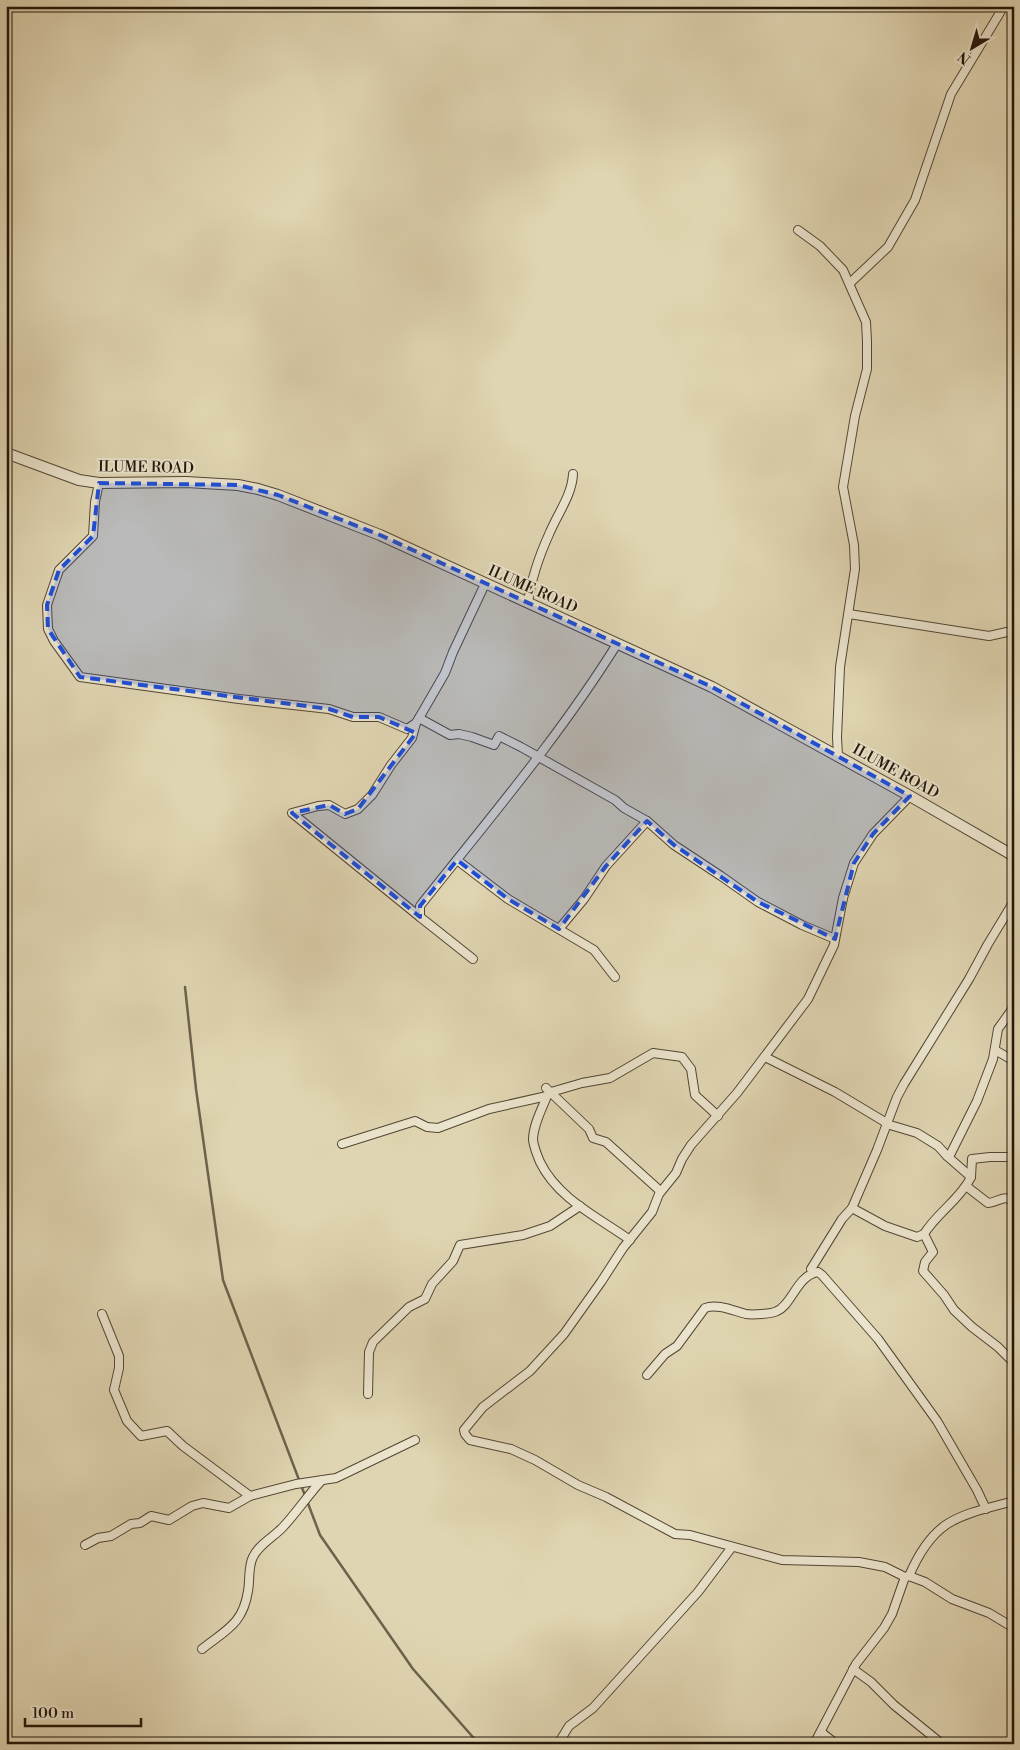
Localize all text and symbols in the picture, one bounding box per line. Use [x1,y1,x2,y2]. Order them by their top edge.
north arrow [948,22,998,72]
text: N [955,47,975,68]
street label: ILUME ROAD [98,457,194,478]
street label: ILUME ROAD [485,561,581,618]
street label: ILUME ROAD [849,740,942,803]
scale bar [25,1695,141,1727]
text: 100 m [32,1704,74,1723]

